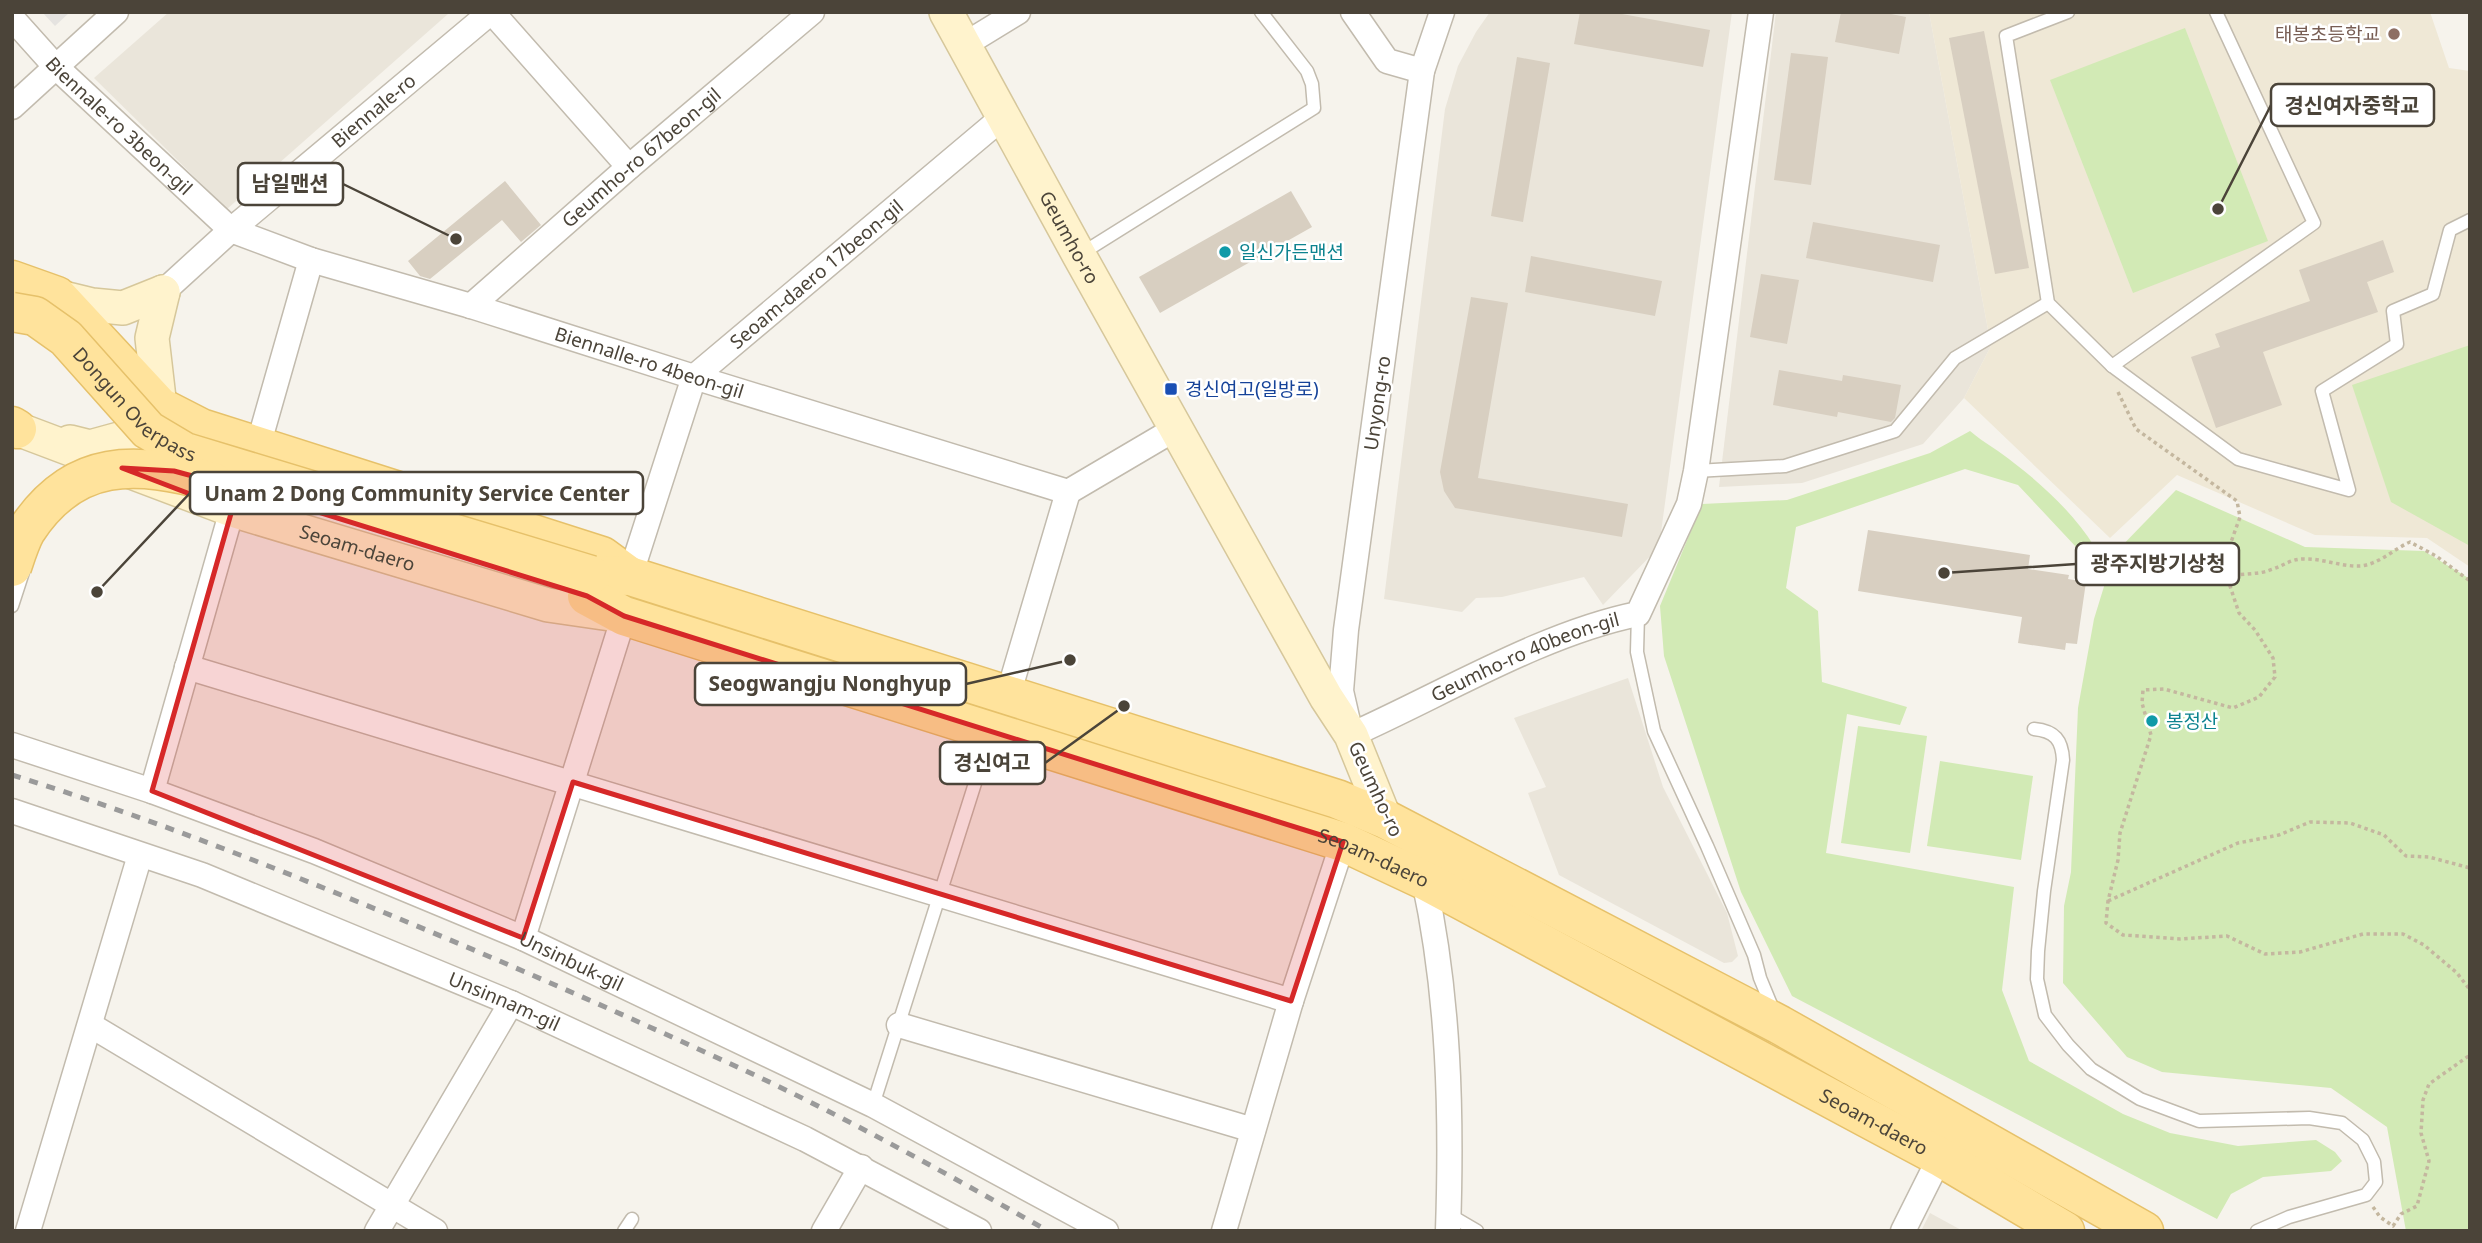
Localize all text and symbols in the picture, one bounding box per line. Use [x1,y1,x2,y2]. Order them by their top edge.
place label: 태봉초등학교 [2275,21,2380,47]
marker: 태봉초등학교 [2386,26,2402,42]
street label: Biennale-ro 3beon-gil [40,51,198,201]
street label: Biennale-ro [326,67,421,154]
street label: Geumho-ro 67beon-gil [556,82,727,233]
callout: 경신여자중학교 [2271,84,2434,126]
text: 경신여자중학교 [2284,91,2420,119]
callout: 남일맨션 [238,163,343,205]
text: 남일맨션 [251,169,329,197]
street label: Geumho-ro [1033,186,1106,289]
street label: Seoam-daero 17beon-gil [724,193,909,355]
place label: 일신가든맨션 [1239,239,1344,265]
marker: 일신가든맨션 [1217,244,1233,260]
street label: Biennalle-ro 4beon-gil [552,320,747,405]
street label: Dongun Overpass [67,341,199,468]
street label: Unyong-ro [1357,354,1397,452]
place label: 경신여고(일방로) [1185,376,1319,402]
marker: 경신여고(일방로) [1163,381,1179,397]
callout: Unam 2 Dong Community Service Center [190,472,643,514]
text: Unam 2 Dong Community Service Center [204,479,630,507]
street label: Seoam-daero [296,518,418,577]
callout: 광주지방기상청 [2076,543,2239,585]
text: 광주지방기상청 [2090,549,2226,577]
street label: Geumho-ro 40beon-gil [1426,606,1622,708]
callout: Seogwangju Nonghyup [695,663,966,705]
text: Seogwangju Nonghyup [708,669,952,697]
place label: 봉정산 [2166,708,2218,734]
marker: 봉정산 [2144,713,2160,729]
street label: Geumho-ro [1343,737,1409,841]
callout: 경신여고 [940,742,1045,784]
text: 경신여고 [953,748,1031,776]
street label: Seoam-daero [1315,822,1434,894]
street label: Unsinbuk-gil [515,925,628,997]
street label: Unsinnam-gil [445,966,564,1037]
street label: Seoam-daero [1815,1082,1933,1161]

